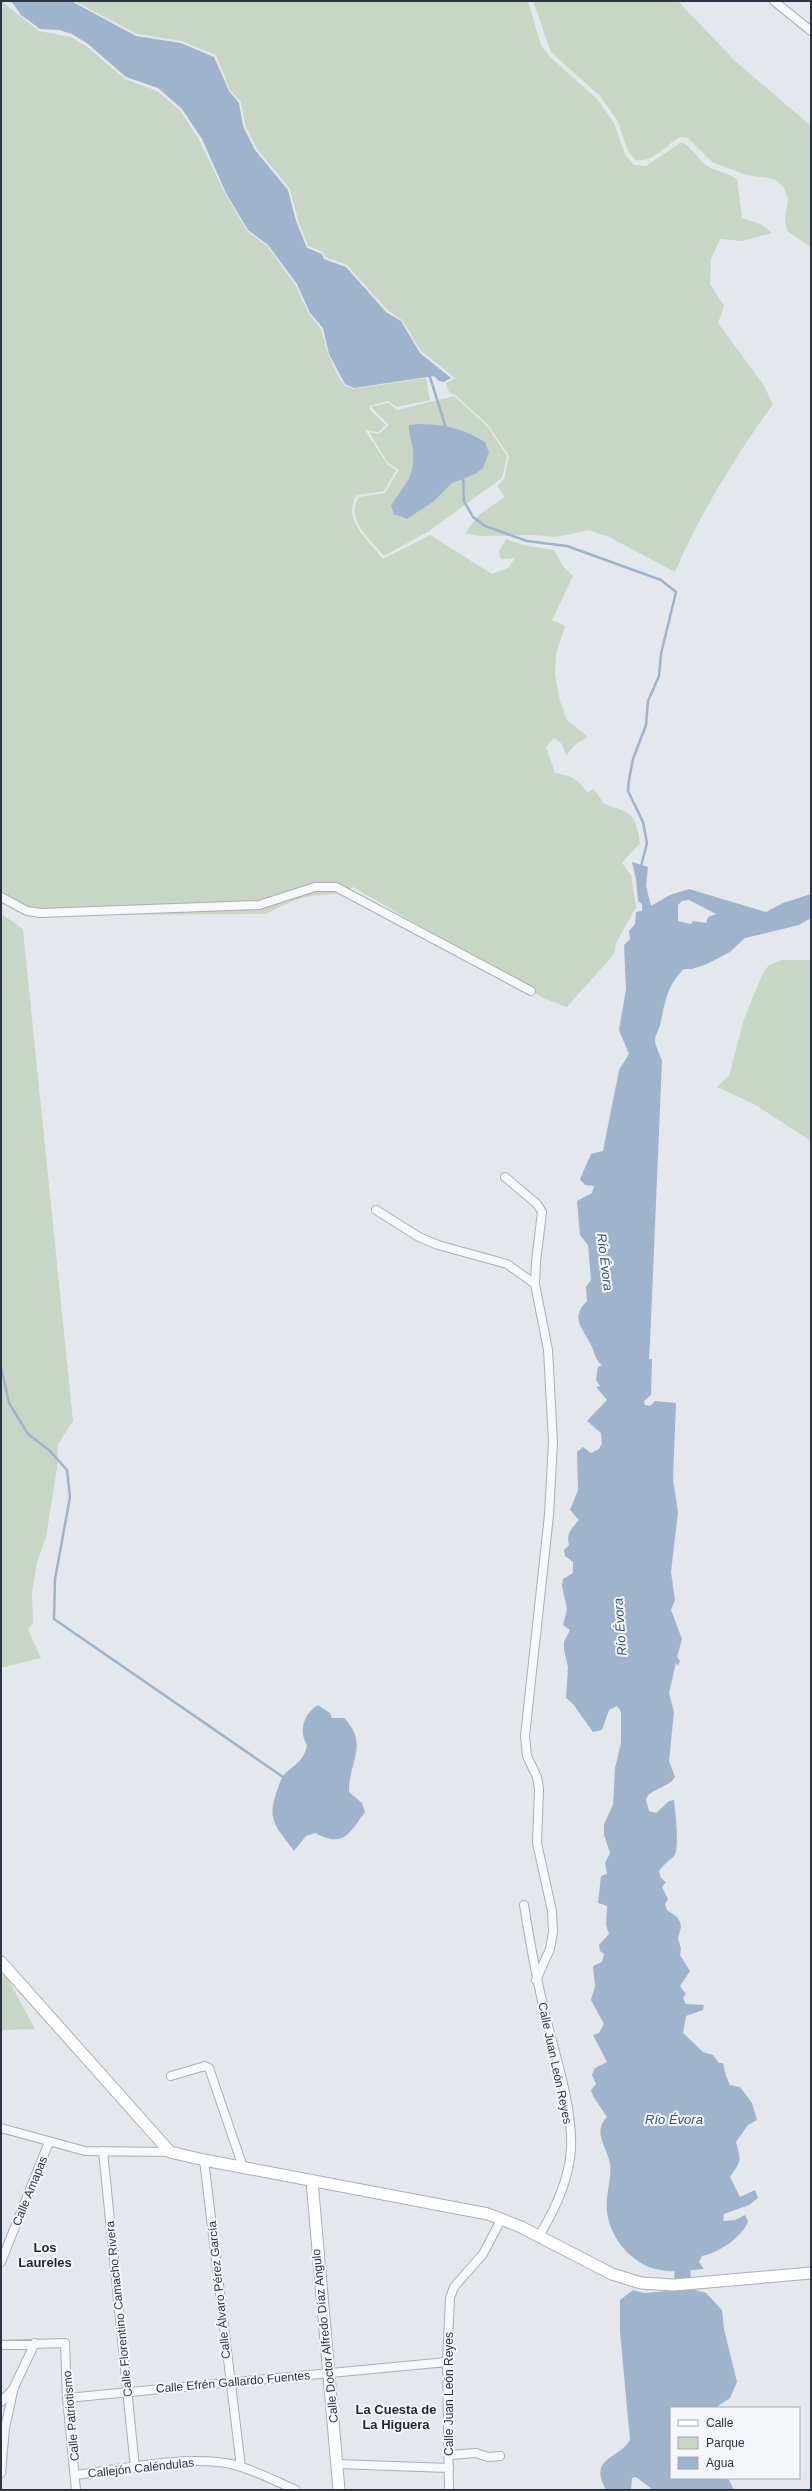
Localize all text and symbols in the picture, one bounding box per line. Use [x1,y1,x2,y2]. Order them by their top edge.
water label: Río Évora [594,1232,616,1292]
water label: Río Évora [611,1598,629,1656]
street label: Calle Juan León Reyes [535,2001,575,2125]
water label: Río Évora [645,2112,703,2127]
street label: Calle Amapas [10,2154,50,2228]
street label: Calle Florentino Camacho Rivera [103,2220,135,2398]
street label: Calle Álvaro Pérez García [204,2220,233,2360]
district label: Los Laureles [18,2240,72,2270]
street label: Calle Doctor Alfredo Díaz Angulo [309,2248,341,2424]
street label: Calle Juan León Reyes [442,2332,456,2456]
street label: Calle Efrén Gallardo Fuentes [155,2368,311,2396]
street label: Calle Patriotismo [60,2370,82,2462]
district label: La Cuesta de La Higuera [356,2402,436,2432]
legend [670,2407,800,2479]
text: Calle [706,2416,734,2430]
text: Parque [706,2436,745,2450]
street label: Callejón Caléndulas [87,2455,195,2481]
text: Agua [706,2456,734,2470]

